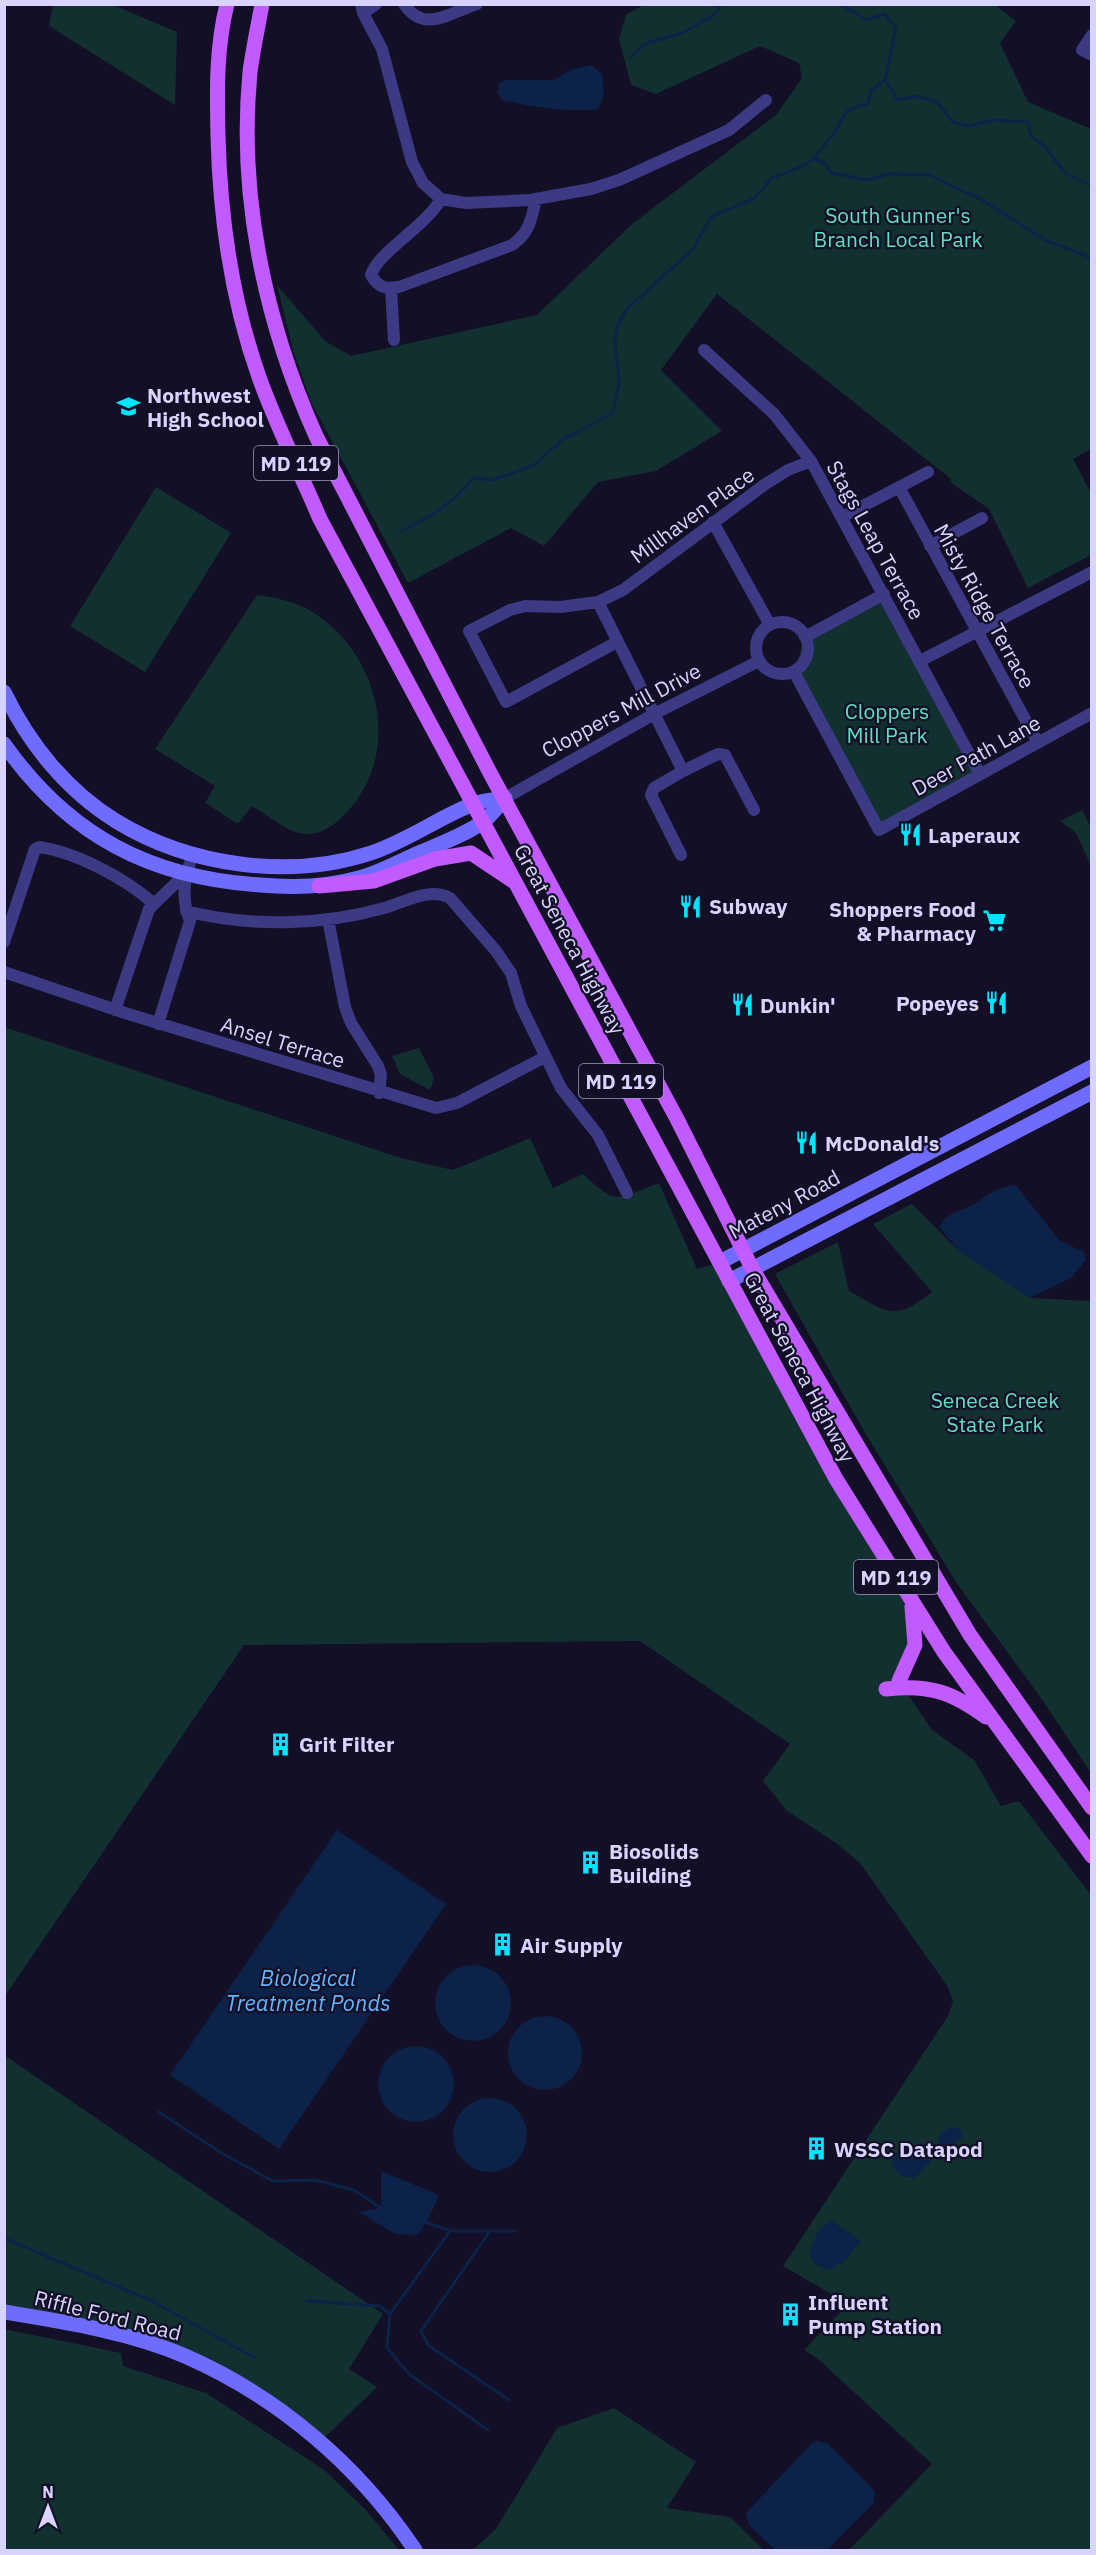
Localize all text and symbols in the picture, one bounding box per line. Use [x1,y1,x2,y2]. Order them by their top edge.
park label: South Gunner's Branch Local Park [814,201,982,253]
place label: Northwest High School [147,381,264,433]
school or university icon: Northwest High School [116,394,142,420]
road number: MD 119 [254,446,338,480]
street label: Stags Leap Terrace [821,455,931,625]
street label: Millhaven Place [624,461,760,569]
street label: Misty Ridge Terrace [928,519,1042,693]
street label: Cloppers Mill Drive [536,656,706,764]
park label: Cloppers Mill Park [845,697,929,749]
street label: Deer Path Lane [907,708,1045,802]
place label: Laperaux [928,821,1020,849]
restaurant icon: Laperaux [897,822,923,848]
street label: Great Seneca Highway [508,839,632,1039]
place label: Subway [709,892,788,920]
restaurant icon: Subway [678,893,704,919]
place label: Shoppers Food & Pharmacy [829,895,977,947]
supermarket icon: Shoppers Food & Pharmacy [981,908,1007,934]
place label: Popeyes [896,989,979,1017]
restaurant icon: Popeyes [984,990,1010,1016]
place label: Dunkin' [760,991,836,1019]
restaurant icon: Dunkin' [729,992,755,1018]
street label: Ansel Terrace [217,1010,349,1074]
road number: MD 119 [579,1064,663,1098]
place label: McDonald's [825,1129,939,1157]
restaurant icon: McDonald's [794,1130,820,1156]
street label: Mateny Road [723,1163,845,1245]
street label: Great Seneca Highway [738,1267,862,1467]
park label: Seneca Creek State Park [931,1386,1059,1438]
road number: MD 119 [854,1560,938,1594]
place label: Grit Filter [299,1730,395,1758]
building icon: Grit Filter [268,1731,294,1757]
place label: Biosolids Building [609,1837,699,1889]
building icon: Biosolids Building [578,1850,604,1876]
place label: Air Supply [520,1931,623,1959]
building icon: Air Supply [489,1932,515,1958]
water label: Biological Treatment Ponds [225,1963,391,2017]
place label: WSSC Datapod [834,2135,983,2163]
building icon: WSSC Datapod [803,2136,829,2162]
street label: Riffle Ford Road [32,2283,184,2347]
place label: Influent Pump Station [808,2288,942,2340]
building icon: Influent Pump Station [777,2301,803,2327]
north arrow [18,2477,78,2537]
text: N [42,2482,54,2502]

